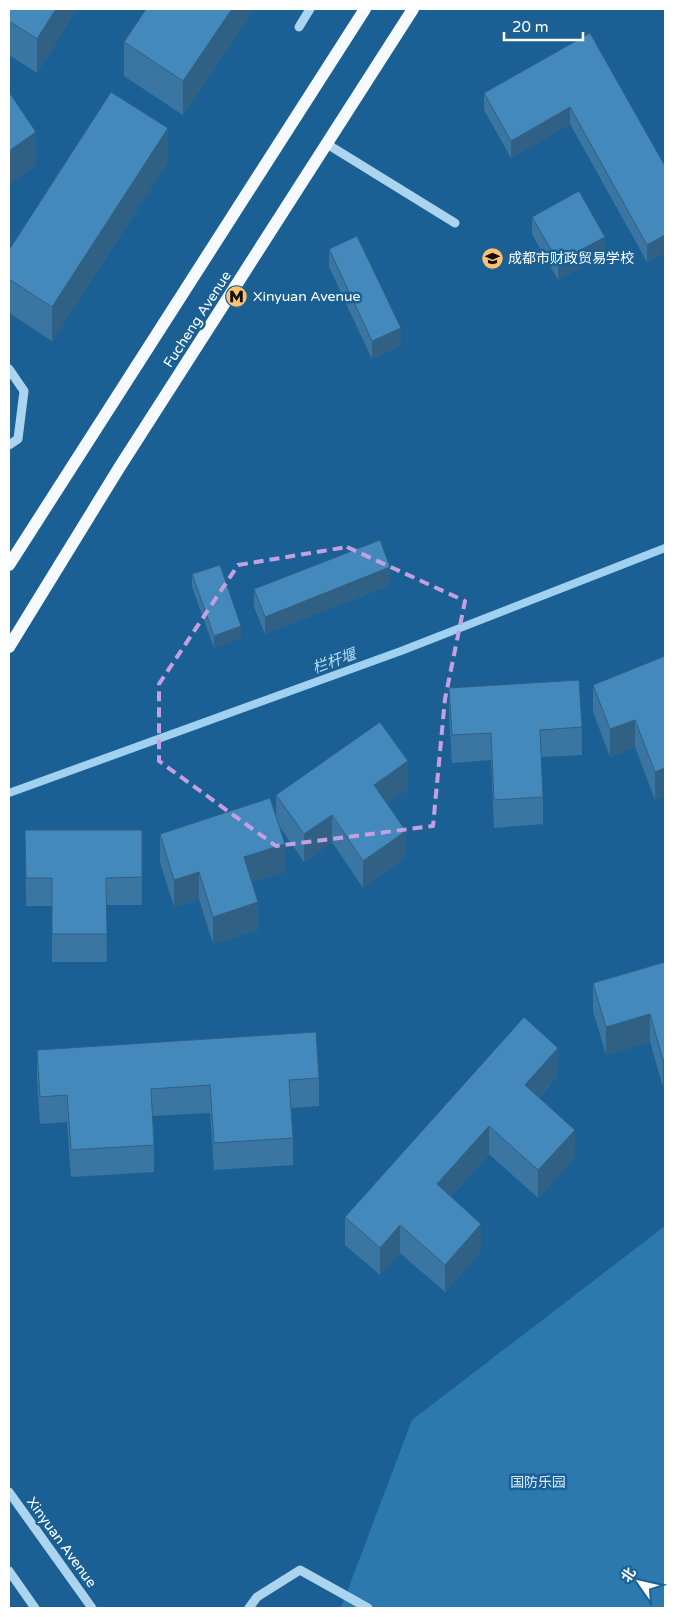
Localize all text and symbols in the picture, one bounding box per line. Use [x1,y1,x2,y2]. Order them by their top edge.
scale bar [504,10,583,42]
text: 20 m [512,18,549,36]
school or university icon: 成都市财政贸易学校 [480,246,504,270]
place label: 成都市财政贸易学校 [508,250,634,267]
street label: Fucheng Avenue [160,268,235,371]
metro station icon: Xinyuan Avenue [225,284,249,308]
place label: Xinyuan Avenue [253,288,361,305]
water label: 栏杆堰 [310,644,361,677]
park label: 国防乐园 [510,1474,566,1491]
street label: Xinyuan Avenue [23,1494,100,1591]
north arrow [614,1557,664,1607]
text: 北 [618,1564,640,1586]

